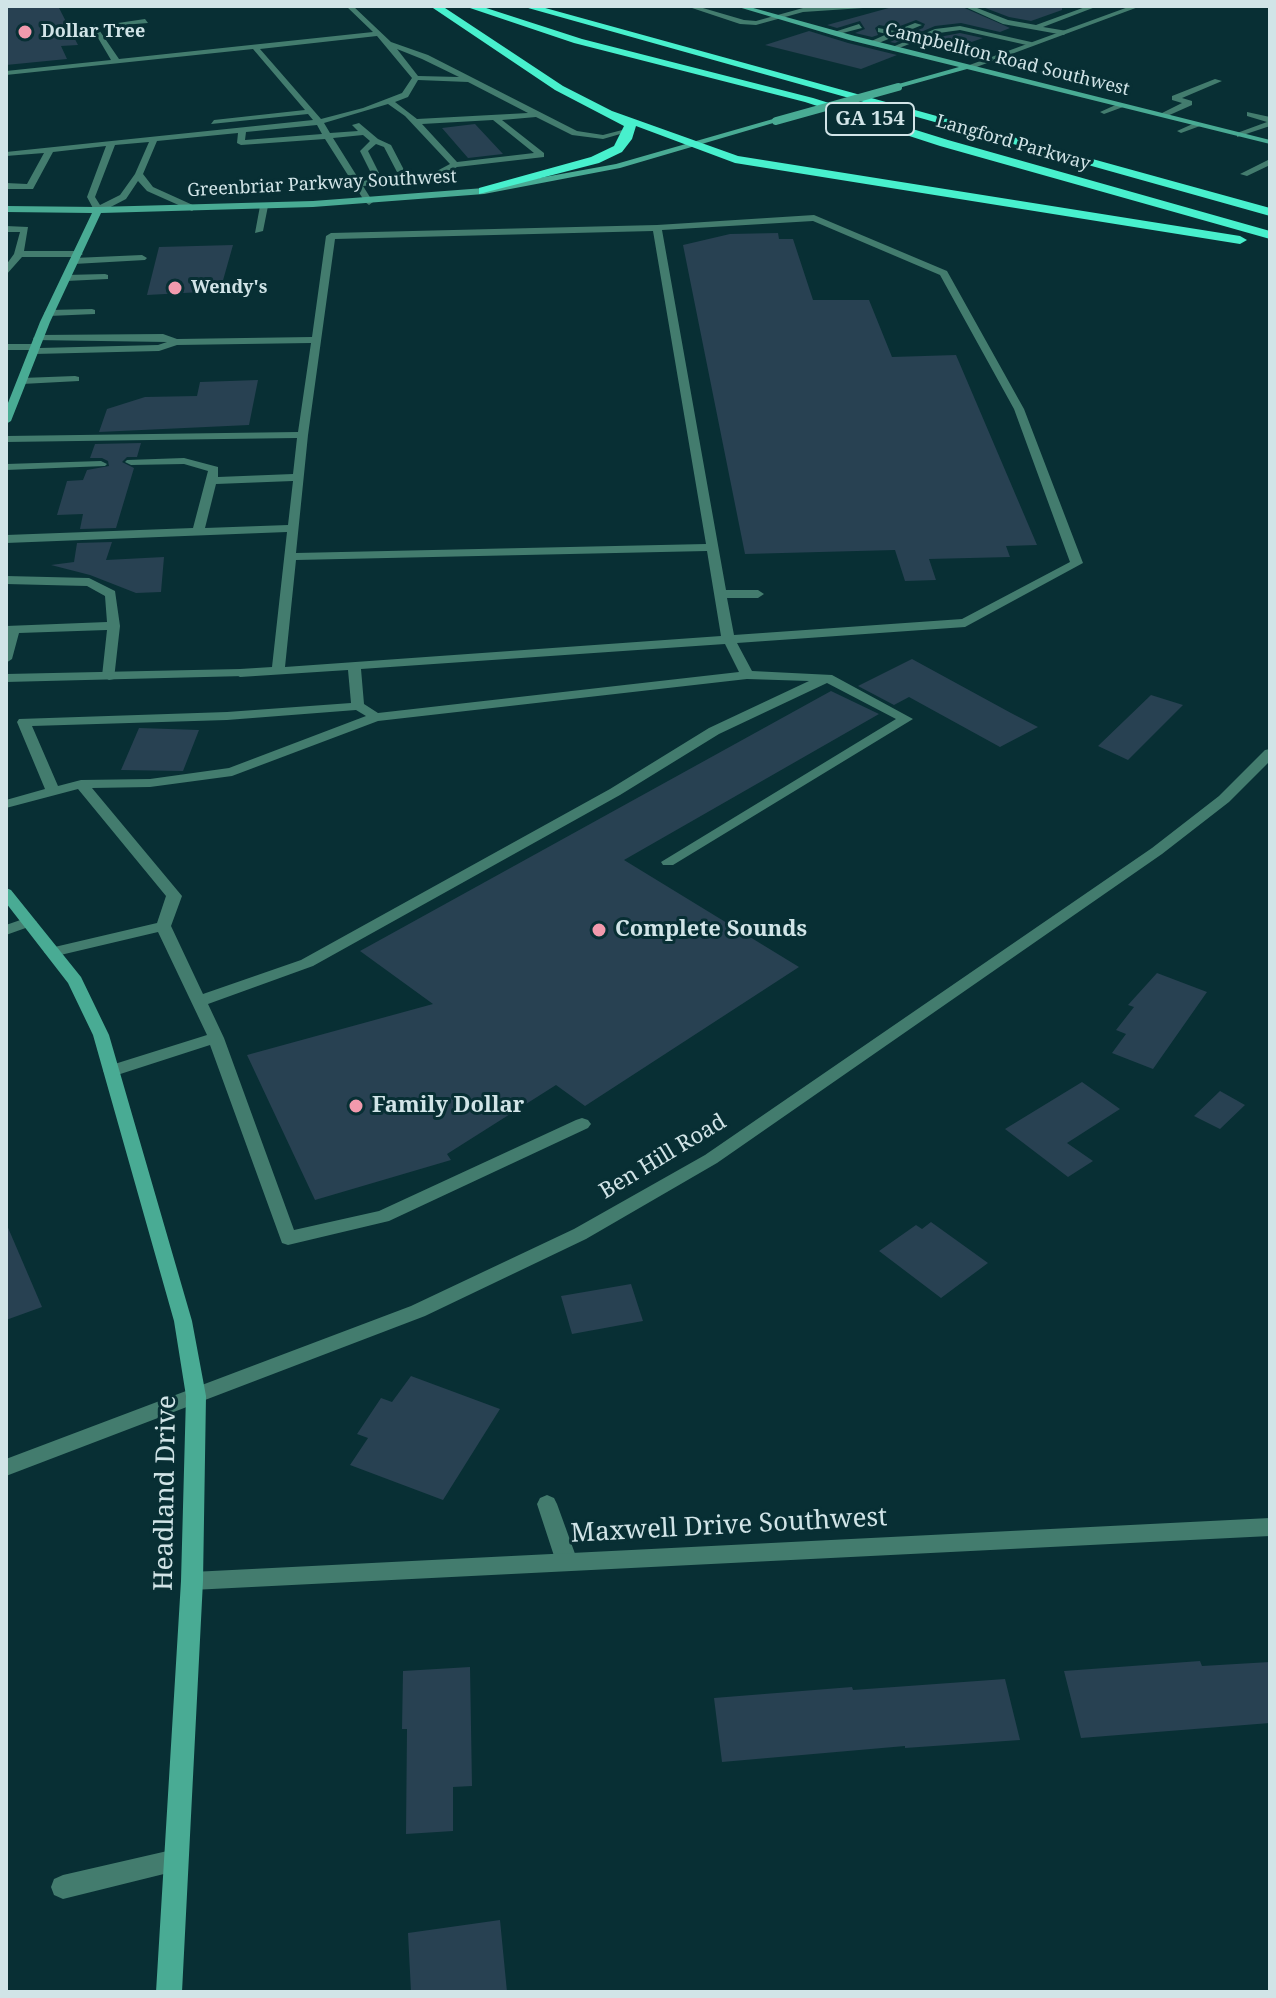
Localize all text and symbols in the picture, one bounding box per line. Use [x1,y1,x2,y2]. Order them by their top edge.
street label: Campbellton Road Southwest [883,19,1131,101]
place label: Dollar Tree [41,21,145,43]
marker: Dollar Tree [16,23,34,41]
road number: GA 154 [826,103,914,135]
street label: Langford Parkway [933,111,1093,175]
street label: Greenbriar Parkway Southwest [187,166,457,202]
place label: Wendy's [191,277,267,299]
marker: Wendy's [166,279,184,297]
place label: Complete Sounds [615,917,807,943]
marker: Complete Sounds [590,921,608,939]
place label: Family Dollar [372,1093,524,1119]
marker: Family Dollar [347,1097,365,1115]
street label: Ben Hill Road [595,1109,731,1205]
street label: Headland Drive [149,1395,183,1591]
street label: Maxwell Drive Southwest [570,1502,888,1550]

